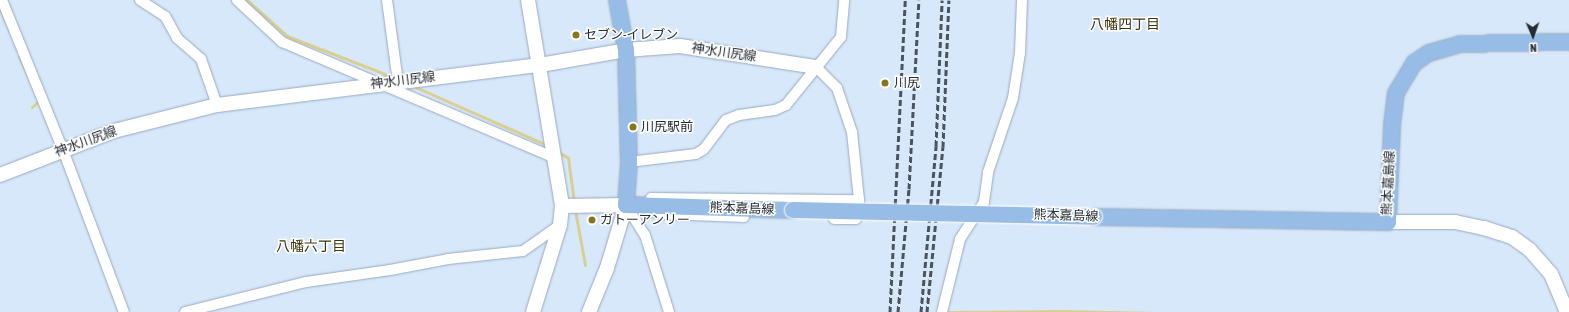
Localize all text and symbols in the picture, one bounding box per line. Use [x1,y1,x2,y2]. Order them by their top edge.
district label: 八幡四丁目 [1090,16,1160,32]
north arrow [1513,16,1553,56]
place label: セブン-イレブン [584,27,678,43]
marker: セブン-イレブン [571,30,581,40]
street label: 神水川尻線 [691,41,757,65]
text: N [1530,42,1537,54]
street label: 神水川尻線 [370,69,436,93]
place label: 川尻 [894,75,920,91]
marker: 川尻 [879,77,891,89]
place label: 川尻駅前 [641,119,693,135]
marker: 川尻駅前 [628,122,638,132]
street label: 神水川尻線 [53,124,119,160]
street label: 熊本嘉島線 [1380,150,1398,216]
street label: 熊本嘉島線 [709,200,775,218]
street label: 熊本嘉島線 [1033,207,1099,225]
place label: ガトーアンリー [600,212,691,228]
marker: ガトーアンリー [587,215,597,225]
district label: 八幡六丁目 [276,238,346,254]

